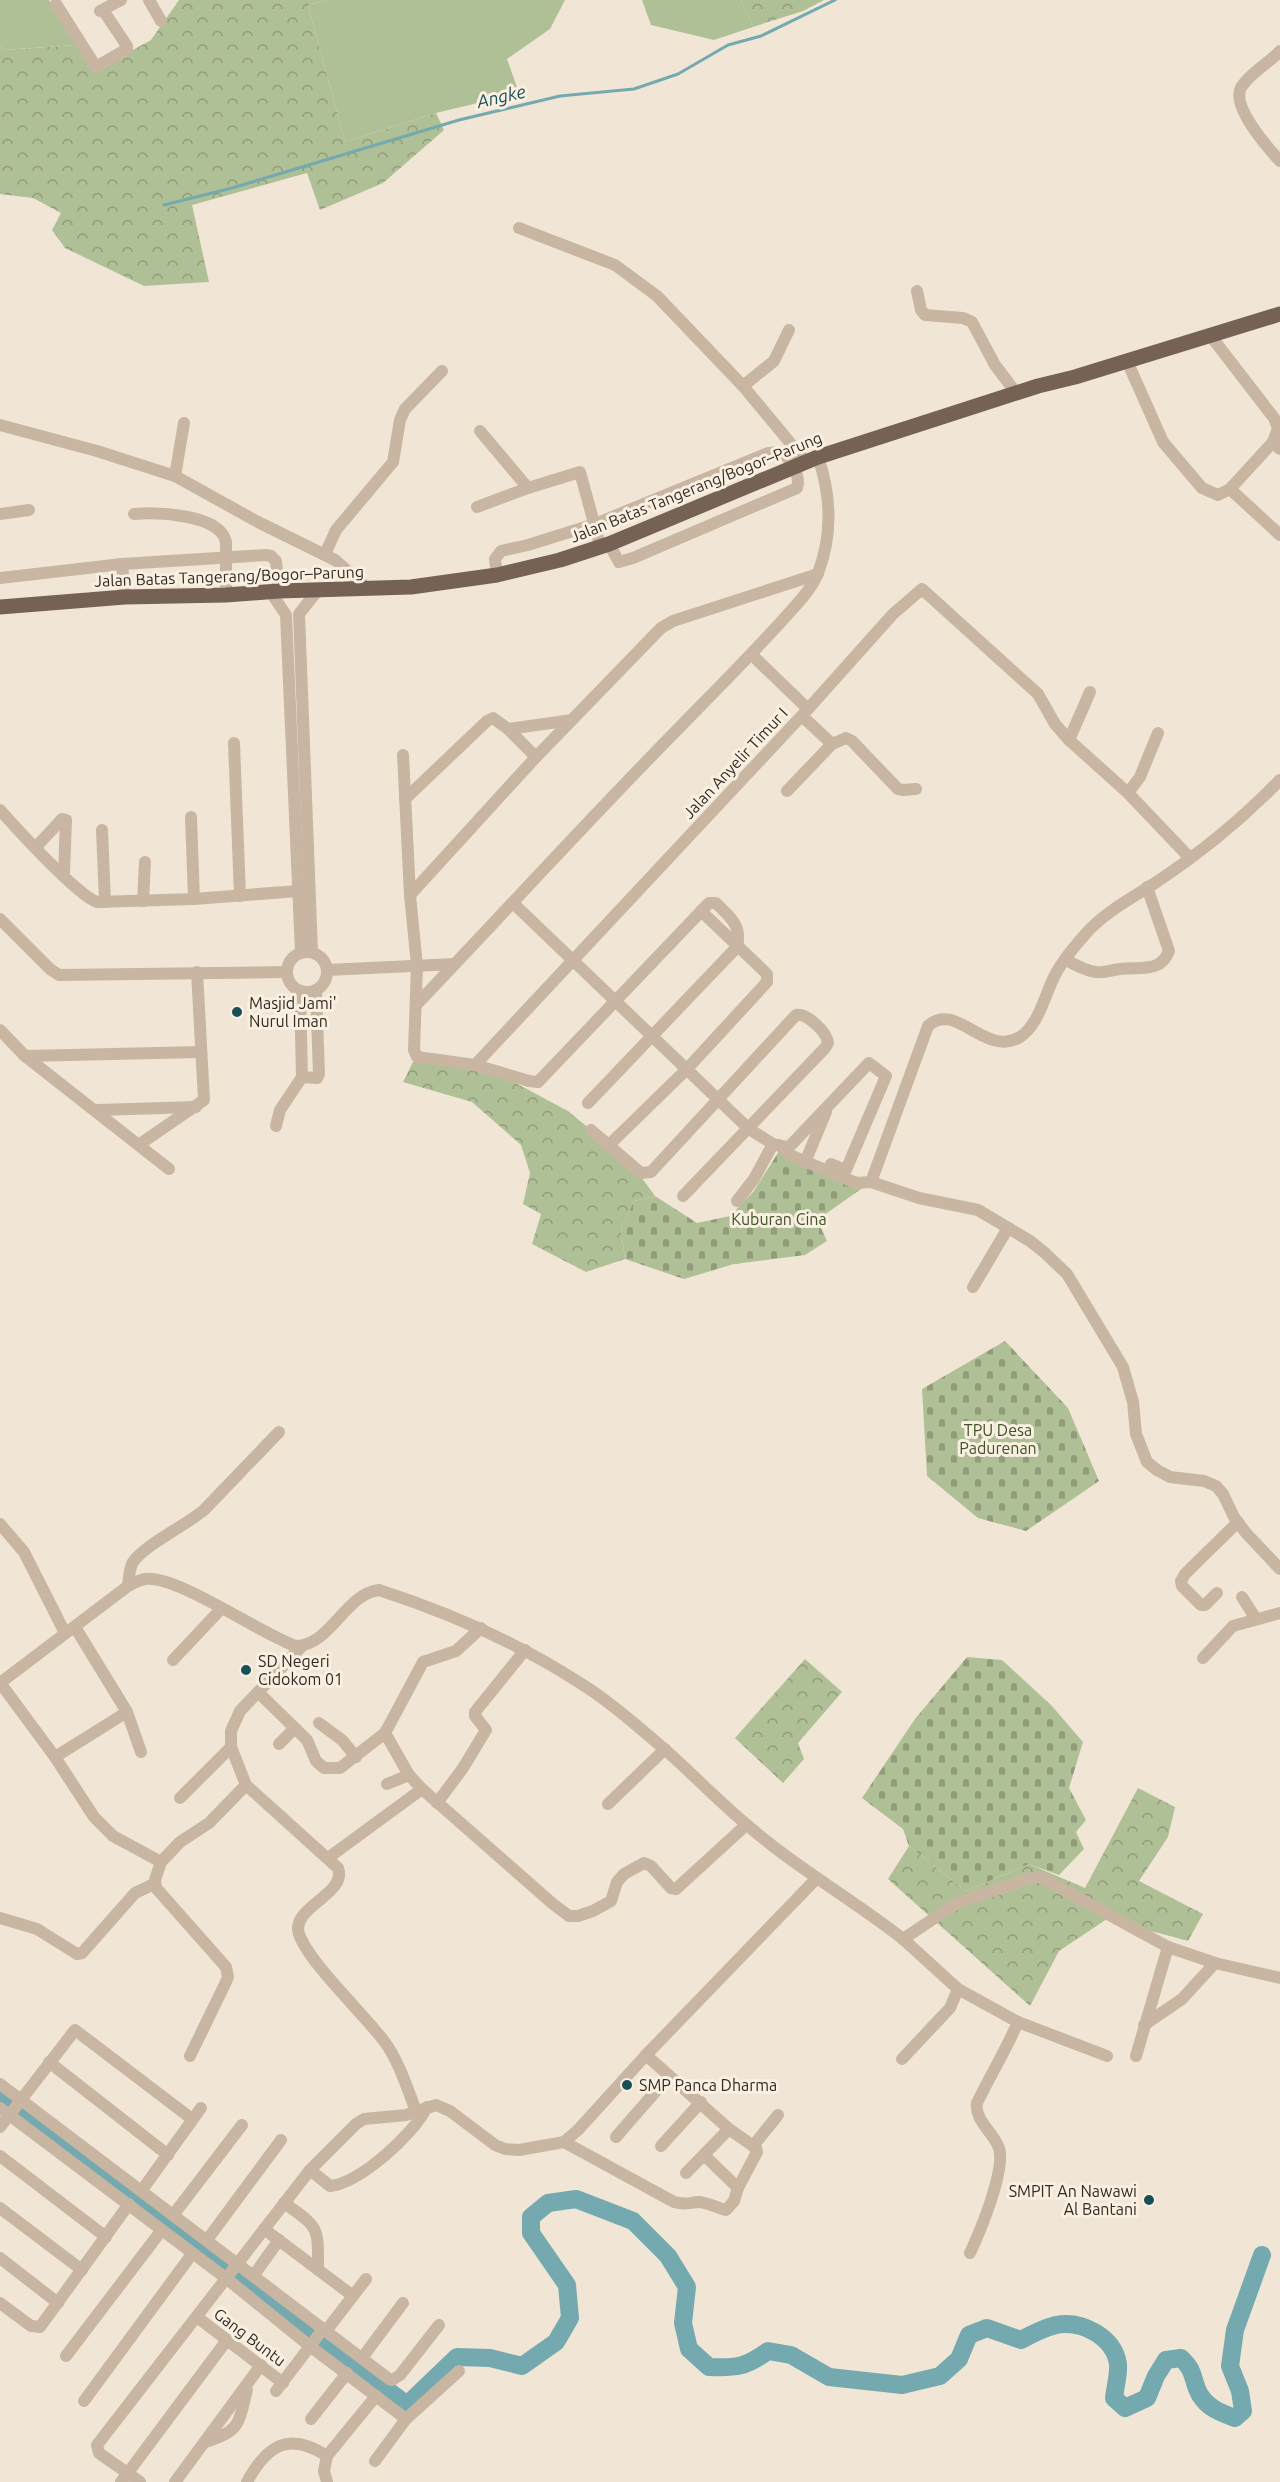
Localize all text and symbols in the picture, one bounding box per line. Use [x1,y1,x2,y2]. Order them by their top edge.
water label: Angke [474,81,527,112]
street label: Jalan Batas Tangerang/Bogor–Parung [567,428,825,546]
street label: Jalan Batas Tangerang/Bogor–Parung [94,562,364,590]
street label: Jalan Anyelir Timur I [679,704,791,822]
place label: Masjid Jami' Nurul Iman [249,994,337,1030]
marker: Masjid Jami' Nurul Iman [230,1005,244,1019]
park label: Kuburan Cina [731,1210,827,1228]
park label: TPU Desa Padurenan [959,1421,1037,1457]
place label: SD Negeri Cidokom 01 [258,1652,343,1688]
marker: SD Negeri Cidokom 01 [239,1663,253,1677]
place label: SMP Panca Dharma [639,2076,777,2094]
marker: SMP Panca Dharma [620,2078,634,2092]
place label: SMPIT An Nawawi Al Bantani [1009,2182,1137,2218]
marker: SMPIT An Nawawi Al Bantani [1142,2193,1156,2207]
street label: Gang Buntu [211,2304,289,2370]

